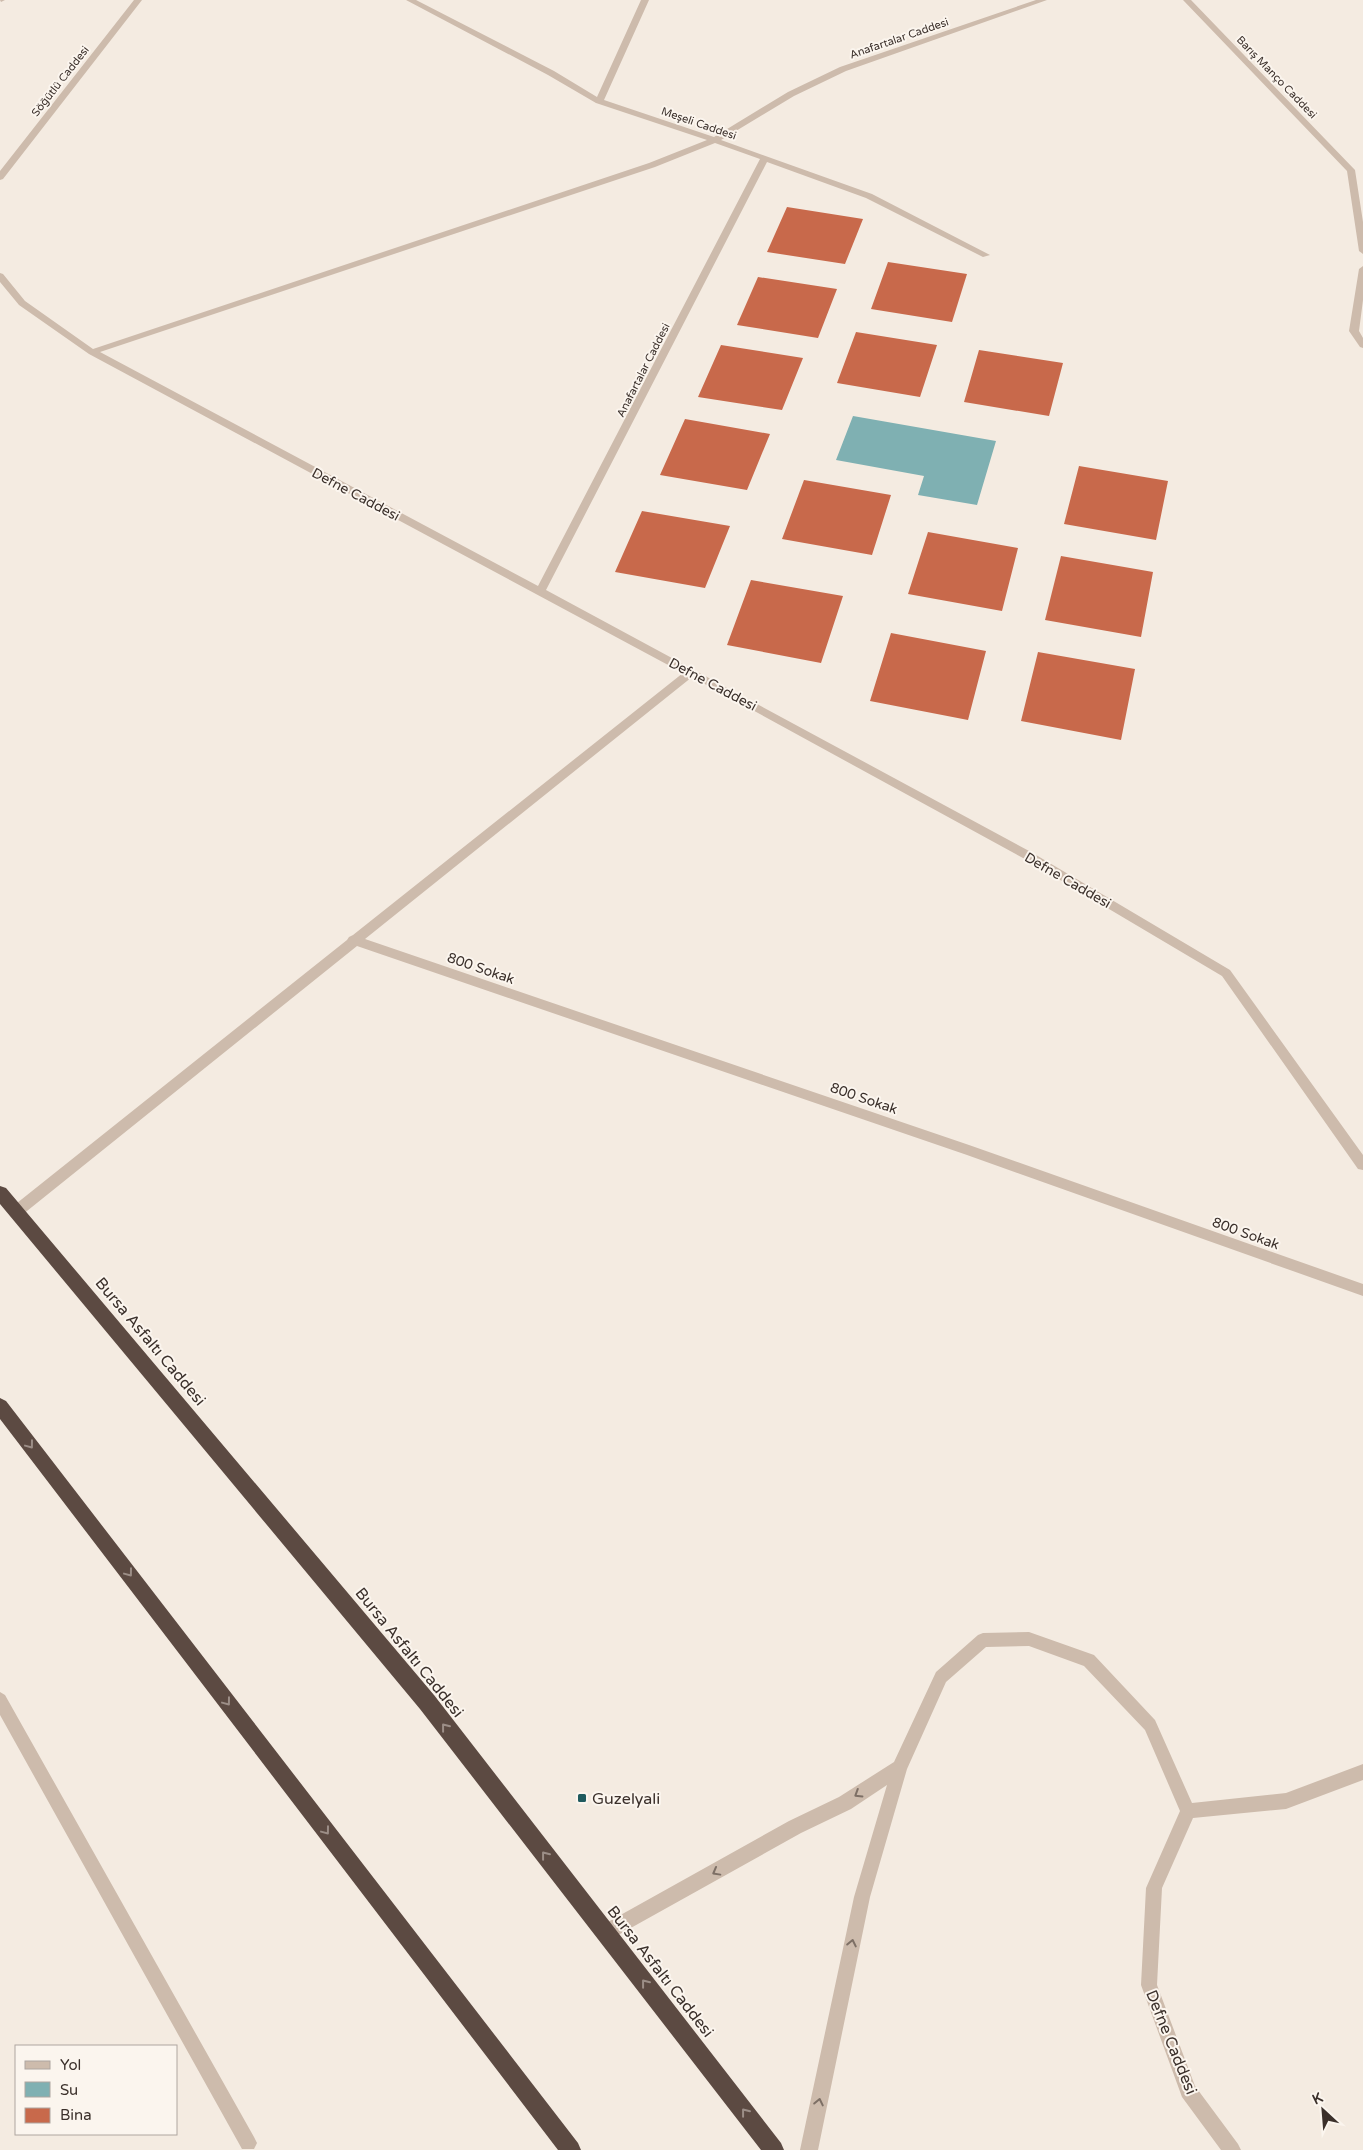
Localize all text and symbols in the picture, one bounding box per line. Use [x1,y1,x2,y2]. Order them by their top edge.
street label: Anafartalar Caddesi [848,15,950,61]
street label: Barış Manço Caddesi [1234,33,1319,121]
street label: Söğütlü Caddesi [29,44,92,119]
street label: Meşeli Caddesi [660,105,738,142]
street label: Anafartalar Caddesi [614,321,673,419]
street label: Defne Caddesi [309,464,403,525]
street label: Defne Caddesi [666,654,760,715]
street label: Defne Caddesi [1021,849,1114,912]
street label: 800 Sokak [445,949,517,988]
street label: 800 Sokak [828,1079,900,1118]
street label: 800 Sokak [1210,1213,1282,1254]
street label: Bursa Asfaltı Caddesi [91,1273,210,1410]
one-way arrow [24,1439,33,1448]
one-way arrow [123,1568,132,1577]
street label: Bursa Asfaltı Caddesi [351,1584,468,1722]
one-way arrow [222,1696,230,1705]
one-way arrow [442,1723,451,1732]
one-way arrow [855,1788,864,1797]
place label: Guzelyali [592,1789,660,1809]
marker: Guzelyali [576,1792,588,1804]
one-way arrow [321,1825,329,1834]
one-way arrow [542,1851,551,1861]
one-way arrow [712,1865,721,1875]
street label: Bursa Asfaltı Caddesi [603,1902,718,2041]
one-way arrow [846,1939,857,1948]
one-way arrow [642,1980,650,1989]
street label: Defne Caddesi [1141,1987,1201,2098]
legend [15,2045,178,2135]
text: Yol [60,2056,81,2074]
text: Su [60,2081,78,2099]
north arrow [1298,2085,1348,2135]
text: K [1310,2089,1326,2108]
one-way arrow [813,2098,824,2107]
text: Bina [60,2106,92,2124]
one-way arrow [741,2108,750,2117]

